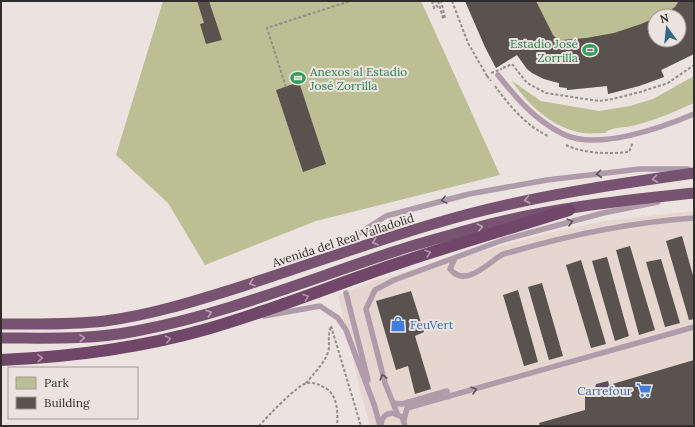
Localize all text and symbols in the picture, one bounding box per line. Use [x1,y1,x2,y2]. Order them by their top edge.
north arrow [647,8,687,48]
text: N [658,10,671,26]
place label: Estadio José Zorrilla [510,36,578,65]
sports icon: Estadio José Zorrilla [581,41,599,59]
place label: Anexos al Estadio José Zorrilla [309,64,407,93]
sports icon: Anexos al Estadio José Zorrilla [289,69,307,87]
one-way arrow [596,169,602,178]
one-way arrow [652,174,658,183]
one-way arrow [524,195,530,204]
one-way arrow [440,196,447,204]
street label: Avenida del Real Valladolid [269,210,416,270]
one-way arrow [566,218,573,227]
one-way arrow [477,224,483,232]
one-way arrow [372,237,379,246]
one-way arrow [425,250,432,258]
one-way arrow [248,278,255,287]
one-way arrow [302,293,309,301]
one-way arrow [206,309,213,318]
shop icon: FeuVert [389,315,407,333]
place label: FeuVert [410,317,454,332]
one-way arrow [79,334,85,342]
one-way arrow [165,335,172,343]
one-way arrow [37,354,43,362]
legend [8,367,138,419]
one-way arrow [380,374,388,380]
text: Park [44,375,70,390]
supermarket icon: Carrefour [635,381,653,399]
place label: Carrefour [577,383,633,398]
one-way arrow [471,386,477,394]
text: Building [44,395,90,410]

